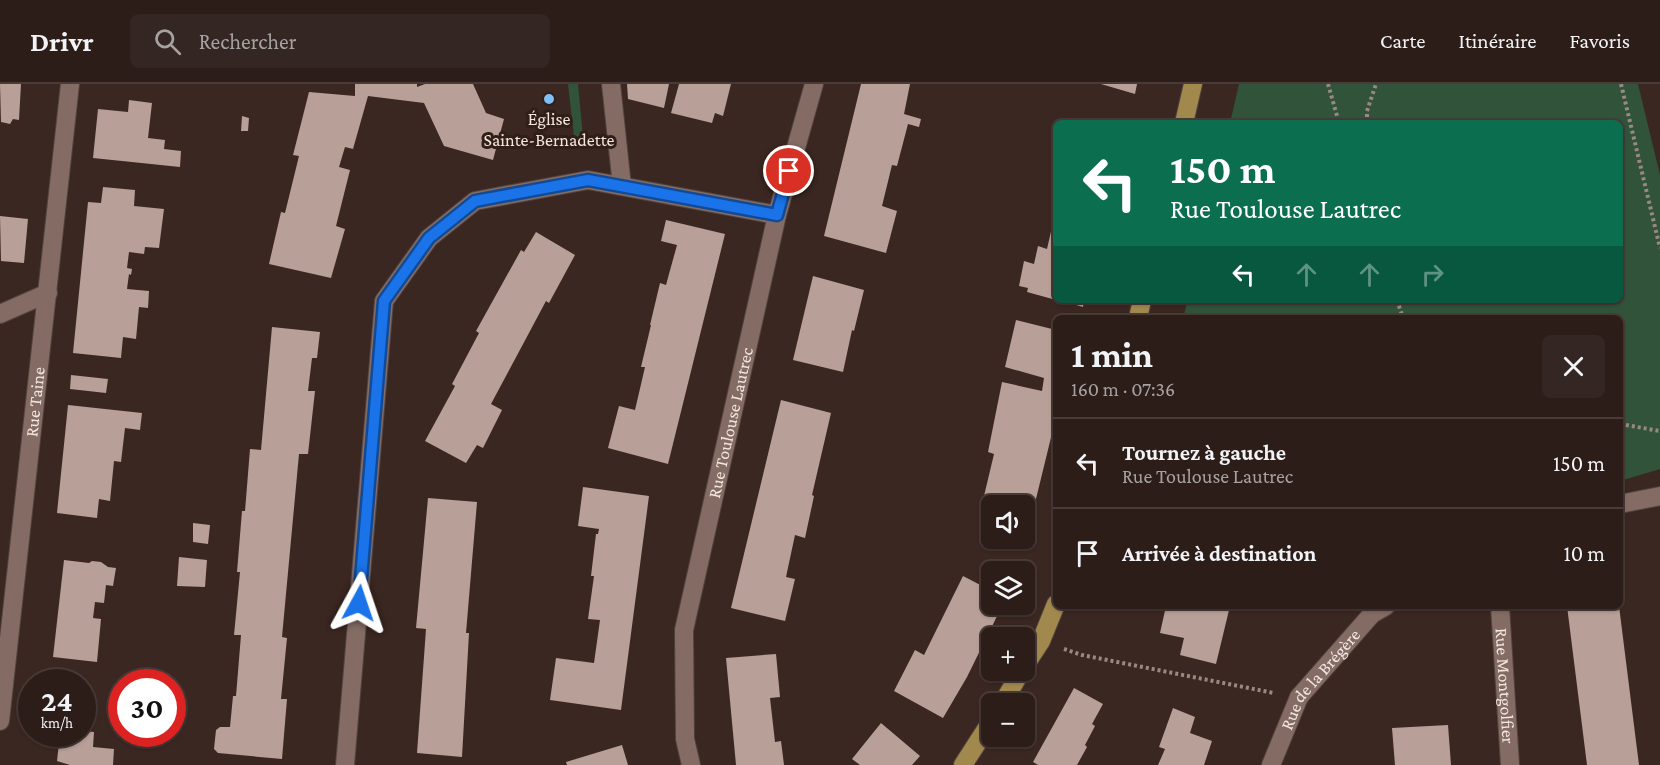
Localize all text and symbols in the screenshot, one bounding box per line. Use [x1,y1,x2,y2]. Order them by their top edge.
search box [130,14,550,68]
icon: search [151,25,184,58]
text: Drivr [30,26,94,57]
text: Rechercher [199,29,296,54]
text: Carte [1380,29,1426,53]
text: Itinéraire [1459,29,1536,53]
text: Favoris [1569,29,1630,53]
marker: Église Sainte-Bernadette [542,92,556,106]
place label: Église Sainte-Bernadette [484,109,615,150]
icon: left [1071,144,1149,222]
pin [763,145,814,196]
text: 150 m [1170,145,1275,192]
icon: arrive [772,154,805,187]
text: Rue Toulouse Lautrec [1170,194,1401,224]
icon: left [1227,258,1260,291]
icon: ahead [1290,258,1323,291]
icon: ahead [1353,258,1386,291]
icon: right [1416,258,1449,291]
text: 1 min [1071,335,1153,375]
button: close [1542,335,1605,398]
street label: Rue Toulouse Lautrec [704,345,757,500]
street label: Rue Taine [21,366,49,438]
text: 160 m · 07:36 [1071,378,1175,400]
text: Tournez à gauche [1122,440,1286,465]
icon: left [1071,447,1104,480]
text: 150 m [1553,451,1605,476]
text: Rue Toulouse Lautrec [1122,465,1293,487]
map controls [981,495,1035,747]
button: sound [981,495,1035,549]
icon: arrive [1071,537,1104,570]
text: Arrivée à destination [1122,541,1316,566]
text: 10 m [1563,541,1605,566]
button: layers [981,561,1035,615]
position arrow [327,571,391,635]
street label: Rue de la Brégère [1277,625,1364,733]
button: + [981,627,1035,681]
street label: Rue Montgolfier [1491,627,1519,745]
speed limit sign: 30 [108,669,186,747]
text: 24 [41,684,73,717]
button: − [981,693,1035,747]
text: km/h [41,715,73,731]

